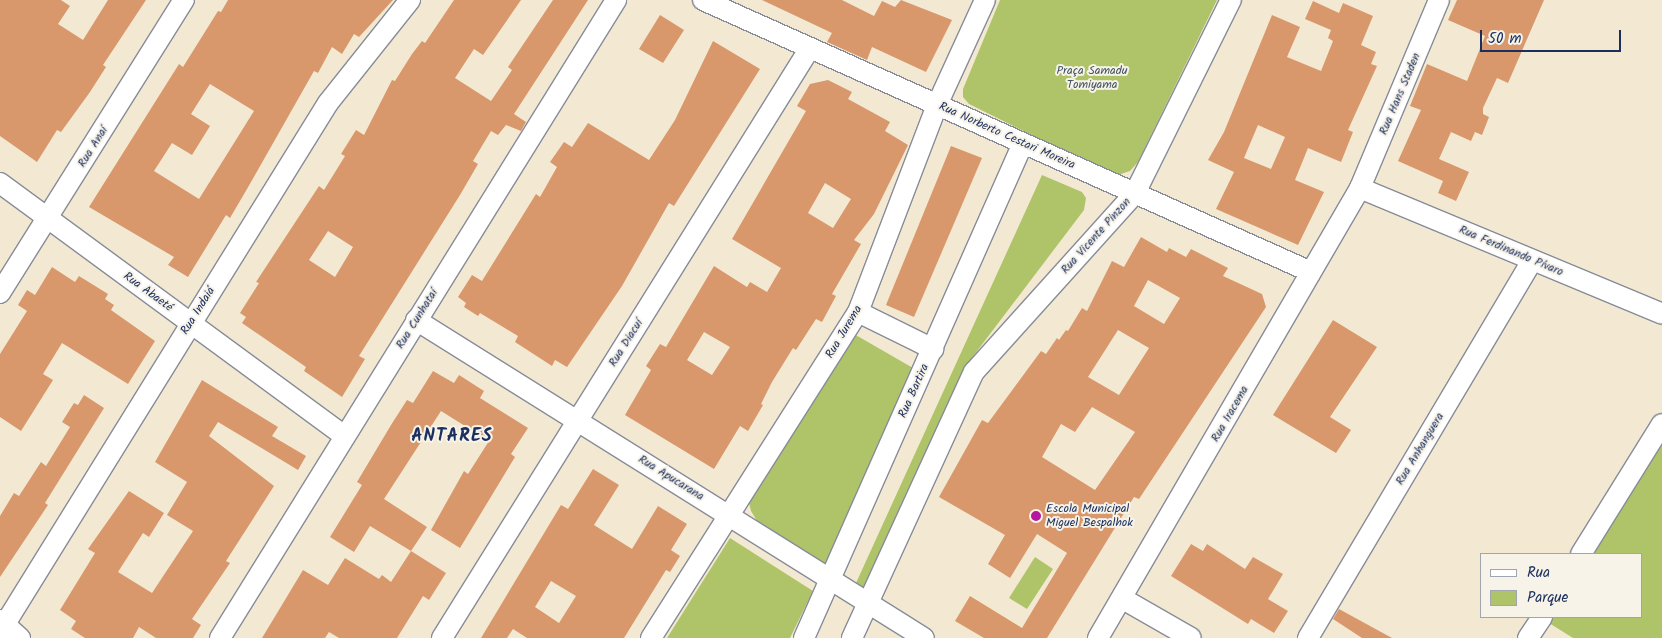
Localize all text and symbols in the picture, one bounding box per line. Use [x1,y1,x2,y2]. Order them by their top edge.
scale bar [1482,20,1623,52]
text: 50 m [1488,27,1522,51]
street label: Rua Hans Staden [1376,51,1424,137]
park label: Praça Samadu Tomiyama [1057,64,1127,92]
street label: Rua Norberto Cestari Moreira [937,99,1077,173]
street label: Rua Anaí [75,124,111,170]
street label: Rua Vicente Pinzon [1058,195,1134,277]
street label: Rua Ferdinando Pívaro [1457,223,1565,279]
street label: Rua Abaeté [120,269,176,315]
street label: Rua Indaiá [178,285,218,337]
street label: Rua Cunhataí [393,286,441,352]
street label: Rua Jurema [823,303,865,361]
street label: Rua Diacuí [606,317,646,369]
street label: Rua Bartira [896,362,932,420]
street label: Rua Iracema [1208,383,1252,445]
street label: Rua Anhanguera [1393,410,1447,488]
district label: ANTARES [410,426,494,448]
street label: Rua Apucarana [636,452,706,504]
place label: Escola Municipal Miguel Bespalhok [1046,502,1133,530]
marker: Escola Municipal Miguel Bespalhok [1030,510,1042,522]
legend [1480,553,1642,618]
text: Rua [1527,561,1550,585]
text: Parque [1527,586,1568,610]

